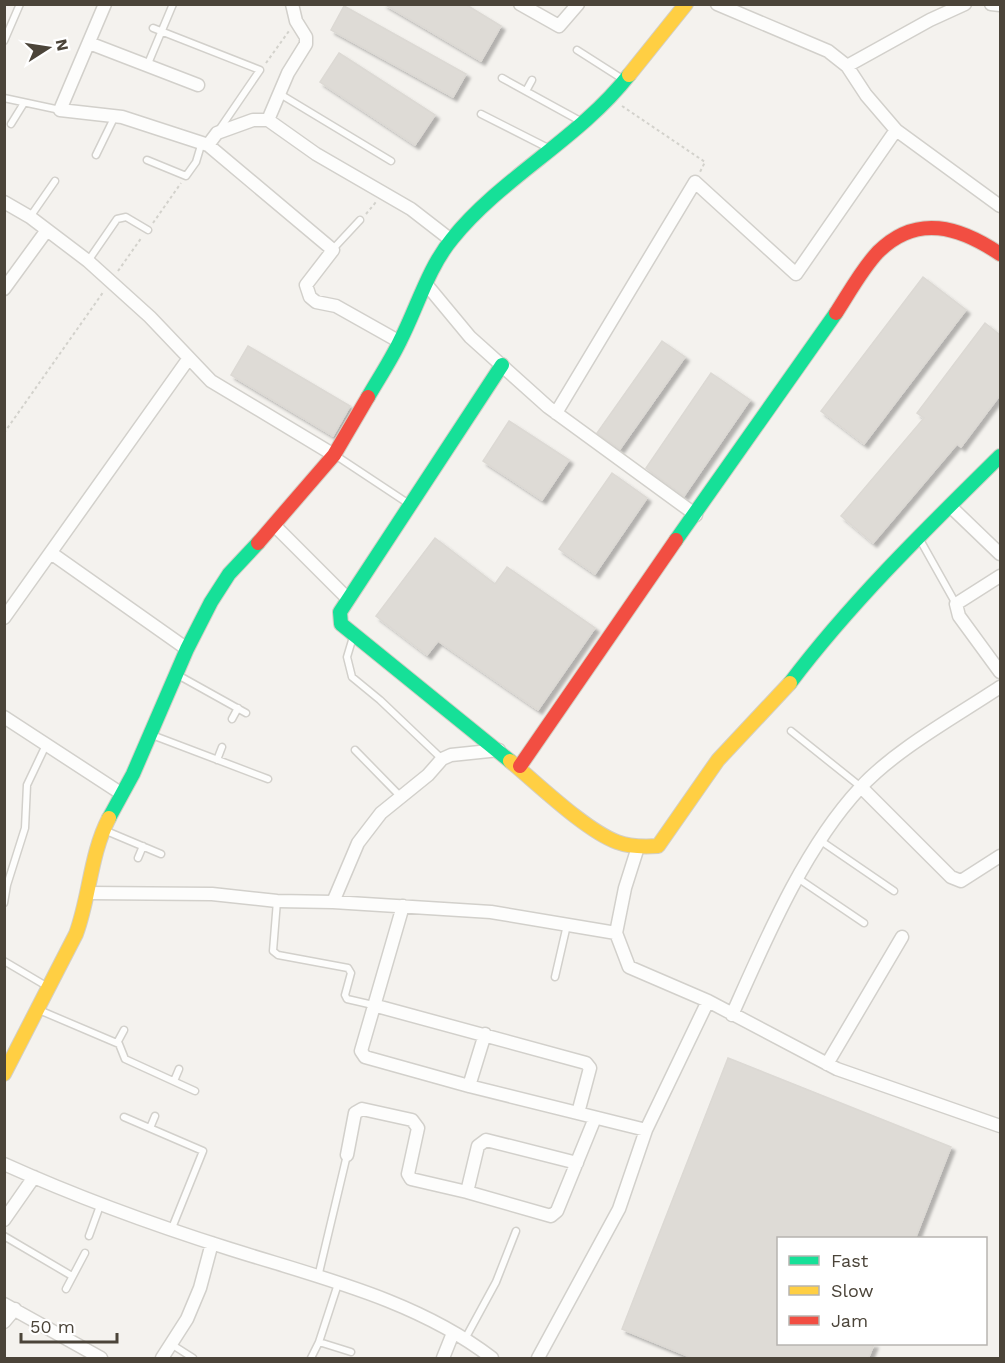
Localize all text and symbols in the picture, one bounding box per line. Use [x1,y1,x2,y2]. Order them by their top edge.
north arrow [18,18,78,78]
text: N [52,37,73,53]
legend [777,1237,987,1345]
text: Fast [831,1250,869,1271]
text: Slow [831,1280,874,1301]
scale bar [21,1306,117,1344]
text: Jam [831,1310,868,1331]
text: 50 m [30,1316,75,1337]

